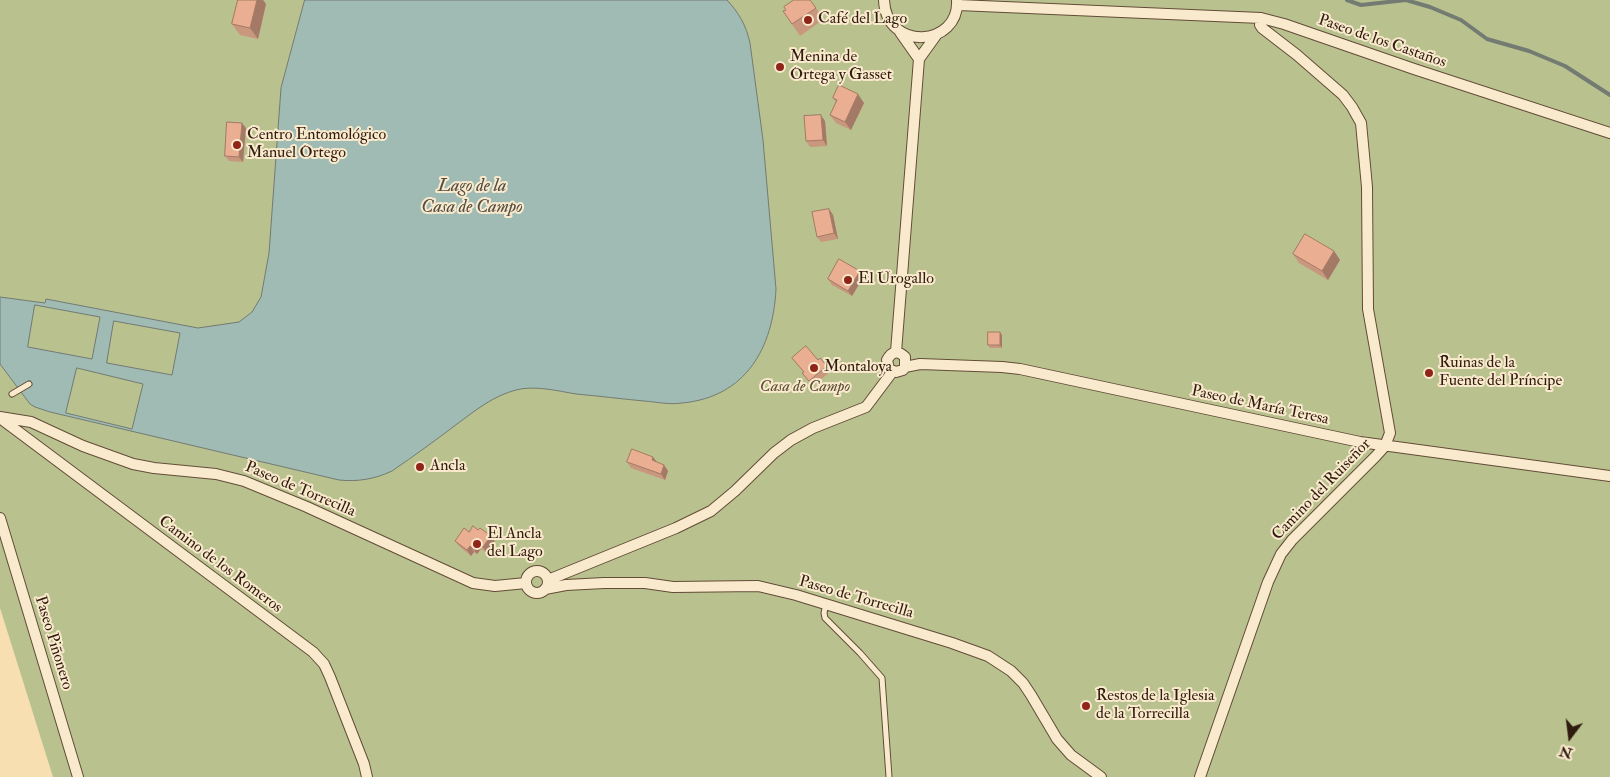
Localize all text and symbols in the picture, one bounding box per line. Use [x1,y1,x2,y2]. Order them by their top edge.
place label: Café del Lago [818,10,907,30]
street label: Paseo de los Castaños [1315,11,1449,73]
marker: Café del Lago [802,14,814,26]
place label: Menina de Ortega y Gasset [790,48,892,86]
marker: Menina de Ortega y Gasset [774,61,786,73]
place label: Centro Entomológico Manuel Ortego [247,126,386,164]
marker: Centro Entomológico Manuel Ortego [231,139,243,151]
water label: Lago de la Casa de Campo [421,176,523,218]
place label: El Urogallo [858,270,934,290]
marker: El Urogallo [842,274,854,286]
place label: Ruinas de la Fuente del Príncipe [1439,354,1562,392]
place label: Montaloya [824,358,892,378]
marker: Montaloya [808,362,820,374]
marker: Ruinas de la Fuente del Príncipe [1423,367,1435,379]
park label: Casa de Campo [760,378,850,398]
street label: Paseo de María Teresa [1190,382,1330,430]
street label: Camino del Ruiseñor [1269,435,1375,545]
place label: Ancla [430,457,466,477]
street label: Paseo de Torrecilla [242,458,358,522]
marker: Ancla [414,461,426,473]
street label: Camino de los Romeros [154,512,286,618]
place label: El Ancla del Lago [487,525,543,563]
marker: El Ancla del Lago [471,538,483,550]
street label: Paseo de Torrecilla [796,572,916,624]
street label: Paseo Piñonero [30,594,76,692]
place label: Restos de la Iglesia de la Torrecilla [1096,687,1215,725]
marker: Restos de la Iglesia de la Torrecilla [1080,700,1092,712]
north arrow [1545,712,1595,762]
text: N [1558,742,1574,762]

